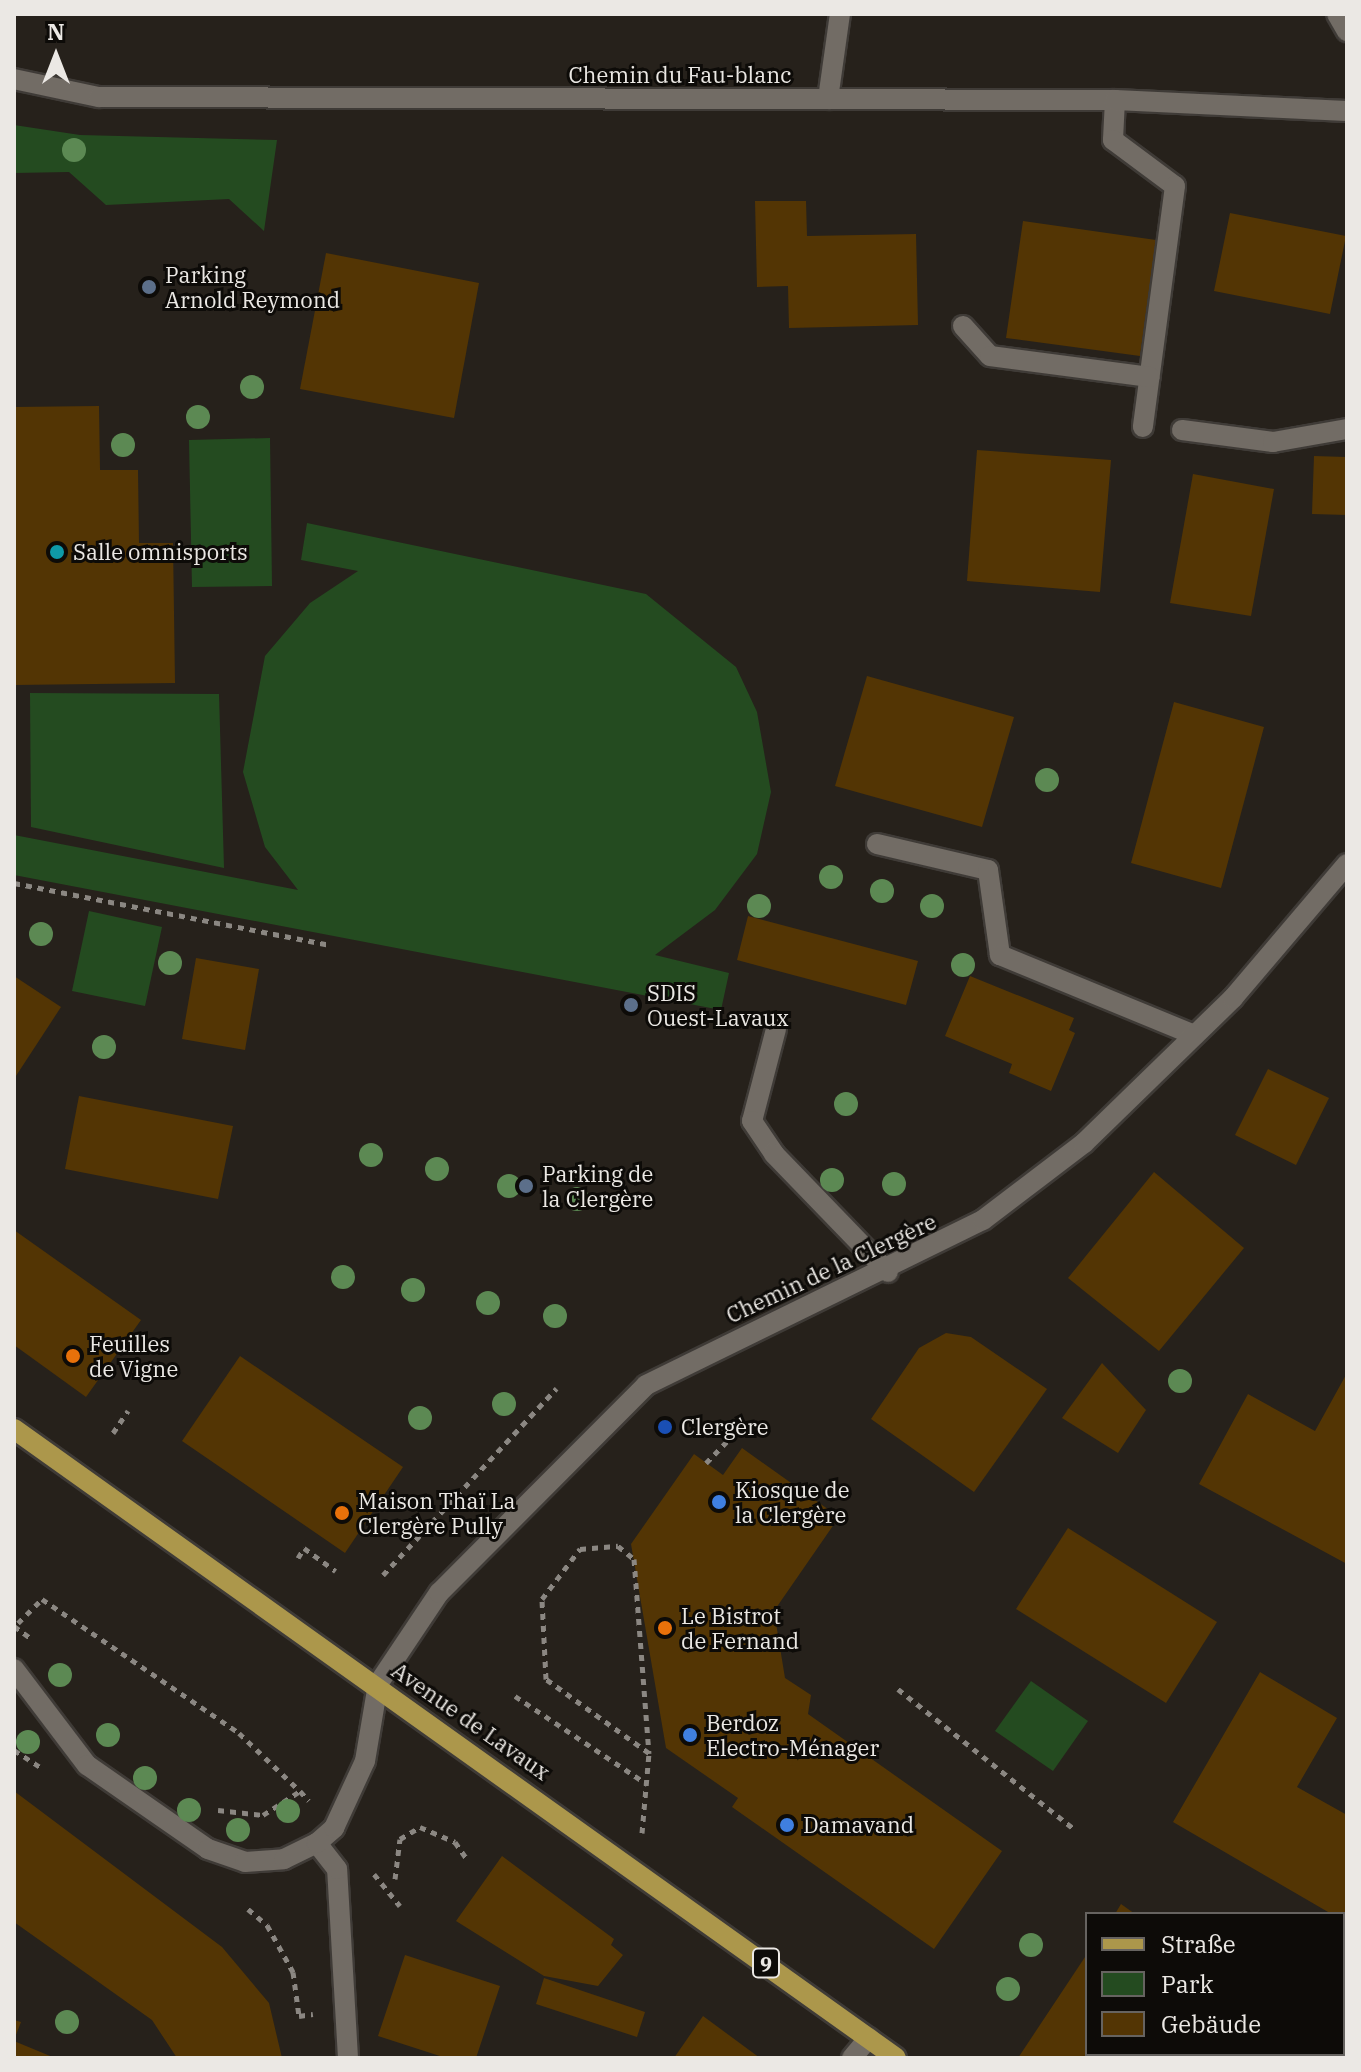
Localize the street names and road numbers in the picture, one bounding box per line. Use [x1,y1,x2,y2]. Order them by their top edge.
street label: Chemin du Fau-blanc [568,62,792,88]
street label: Chemin de la Clergère [722,1208,940,1328]
street label: Avenue de Lavaux [387,1657,555,1785]
road number: 9 [752,1947,780,1979]

